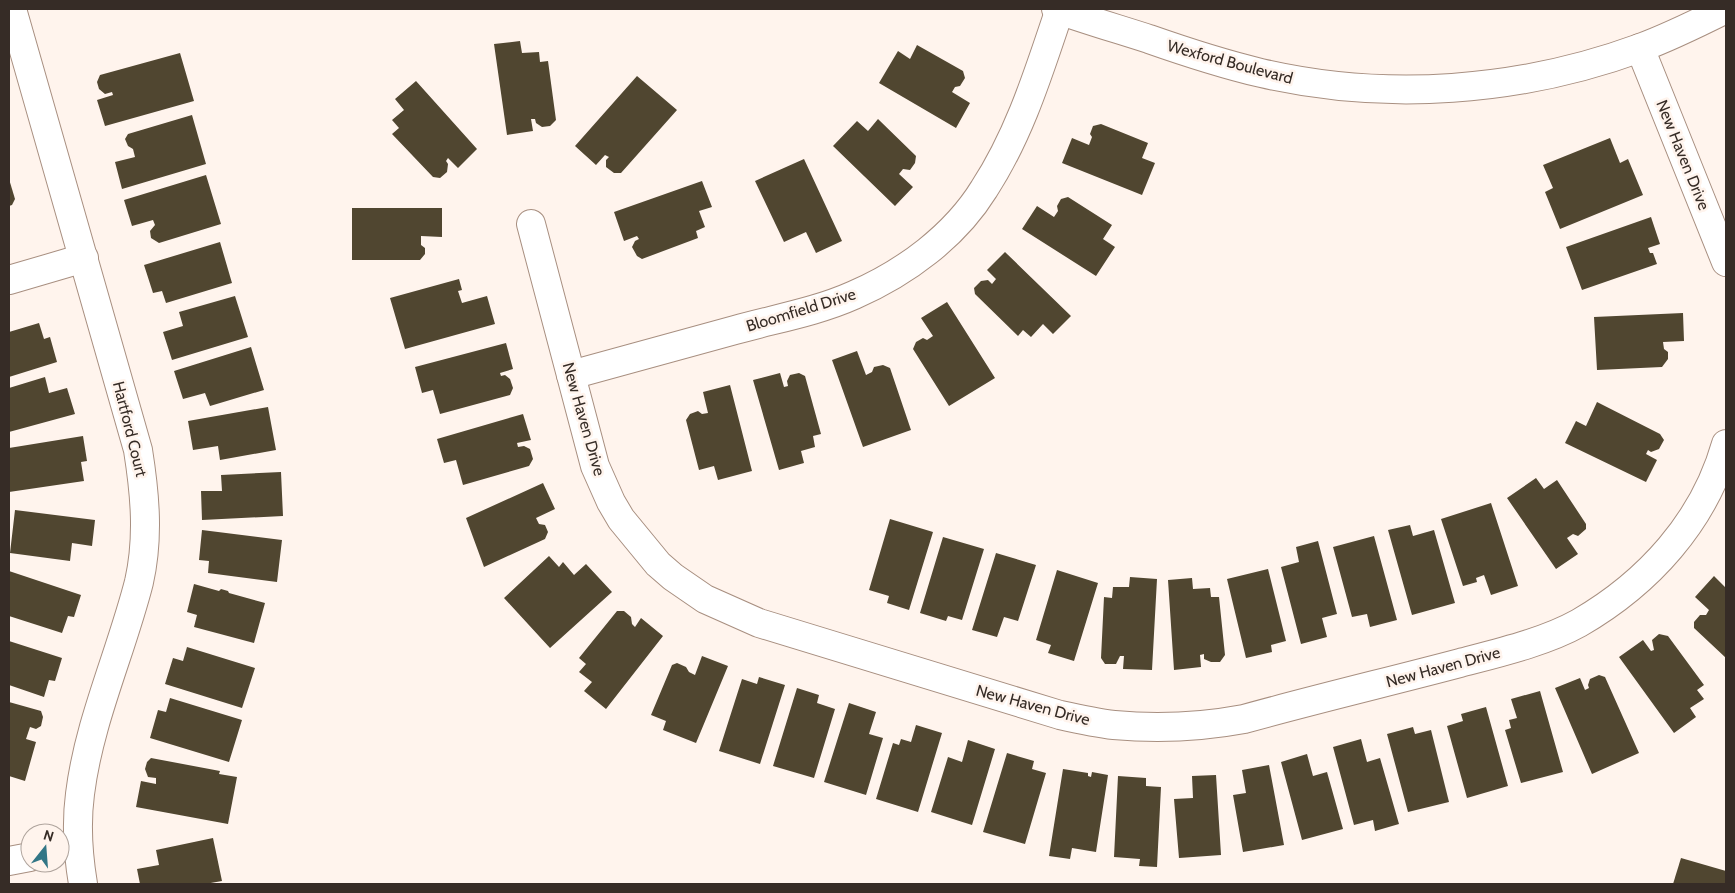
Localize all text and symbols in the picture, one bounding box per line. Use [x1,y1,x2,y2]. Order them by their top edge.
street label: Wexford Boulevard [1165,36,1295,88]
street label: New Haven Drive [1652,97,1714,213]
street label: Bloomfield Drive [744,284,858,336]
street label: New Haven Drive [559,360,609,478]
street label: Hartford Court [109,379,151,479]
street label: New Haven Drive [1384,643,1502,691]
street label: New Haven Drive [974,681,1092,729]
north arrow [20,823,70,873]
text: N [41,826,56,846]

